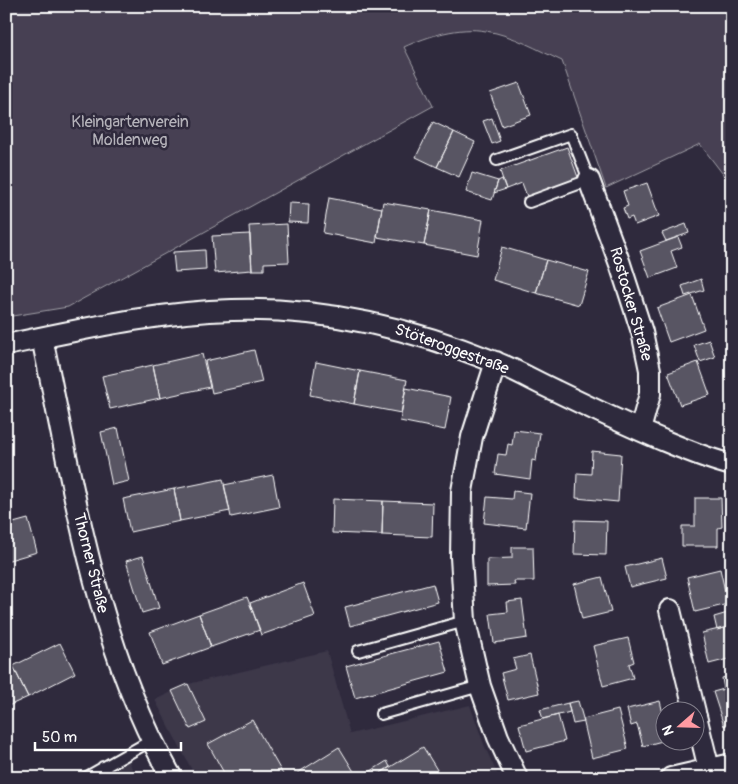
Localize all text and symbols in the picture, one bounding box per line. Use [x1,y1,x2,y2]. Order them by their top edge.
park label: Kleingartenverein Moldenweg [71,112,189,150]
street label: Rostocker Straße [605,245,657,363]
street label: Stöteroggestraße [392,319,512,379]
street label: Thorner Straße [69,511,113,615]
north arrow [656,702,706,752]
scale bar [35,719,181,751]
text: N [659,723,678,738]
text: 50 m [42,728,77,747]

